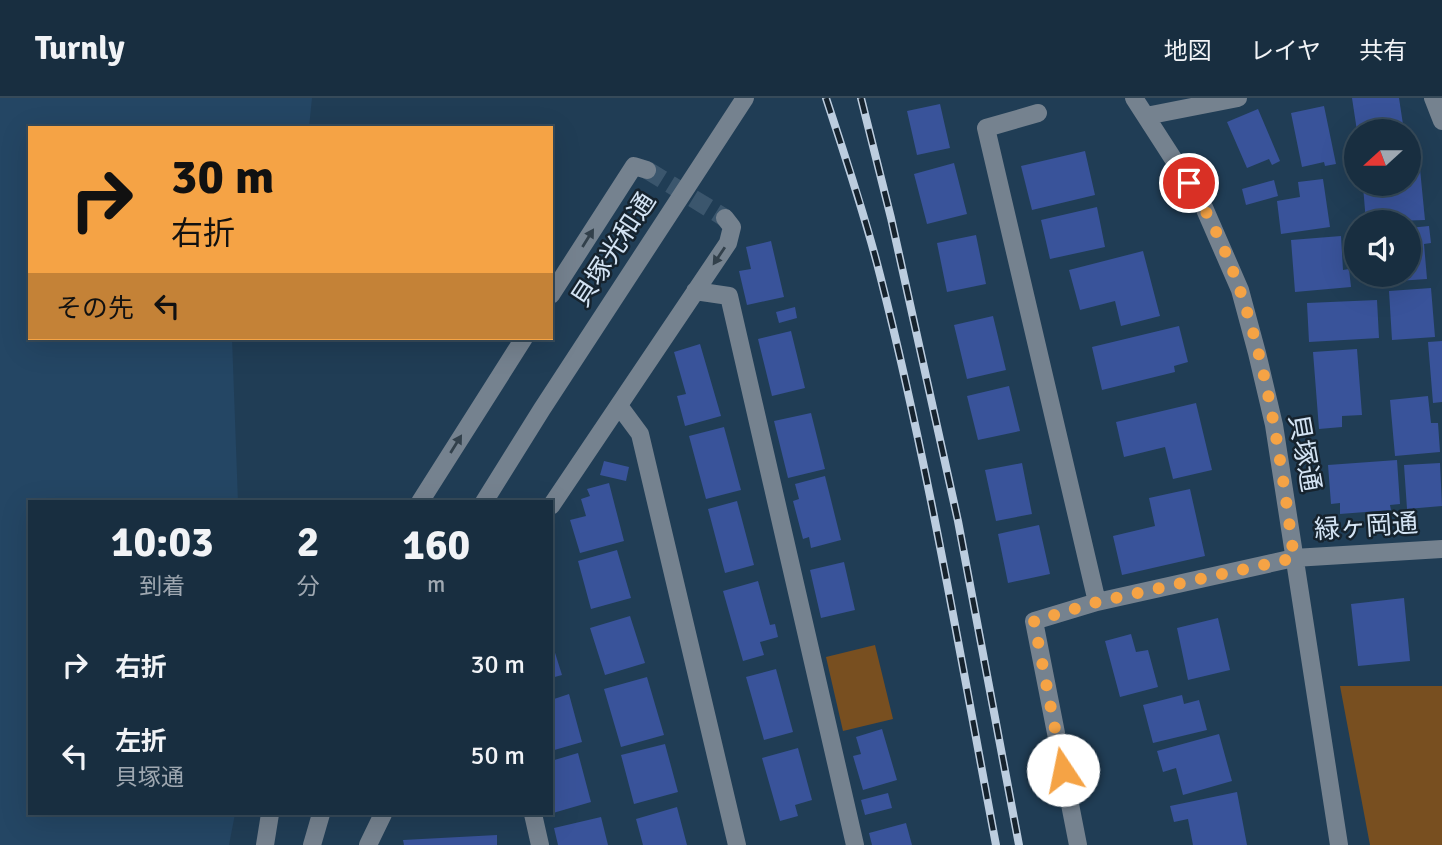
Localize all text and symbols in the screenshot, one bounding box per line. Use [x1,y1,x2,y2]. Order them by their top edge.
text: Turnly [35,28,125,69]
text: 地図 [1164,36,1212,66]
text: レイヤ [1250,36,1321,66]
text: 共有 [1359,36,1407,66]
north arrow [1344,119,1421,196]
map controls [1344,119,1421,287]
text: 30 m [171,147,274,207]
pin [1159,153,1219,213]
icon: right [56,154,147,245]
icon: arrive [1170,164,1208,202]
street label: 貝塚光和通 [565,187,663,313]
button: sound [1344,210,1421,287]
text: 右折 [171,214,235,253]
one-way arrow [581,228,594,248]
one-way arrow [712,247,726,265]
icon: left [148,287,186,325]
text: その先 [56,293,134,325]
street label: 貝塚通 [1281,412,1327,494]
one-way arrow [450,435,463,454]
street label: 緑ヶ岡通 [1313,507,1419,547]
text: 10:03 [111,517,214,568]
text: 2 [297,517,319,568]
text: 160 [402,520,470,571]
text: m [427,570,445,599]
text: 到着 [139,572,185,601]
text: 分 [297,572,320,601]
icon: right [56,646,94,684]
text: 30 m [470,649,525,681]
text: 右折 [115,652,167,684]
text: 左折 [115,726,167,758]
position arrow [1026,733,1100,807]
icon: left [56,737,94,775]
text: 50 m [470,740,525,772]
text: 貝塚通 [115,763,184,792]

